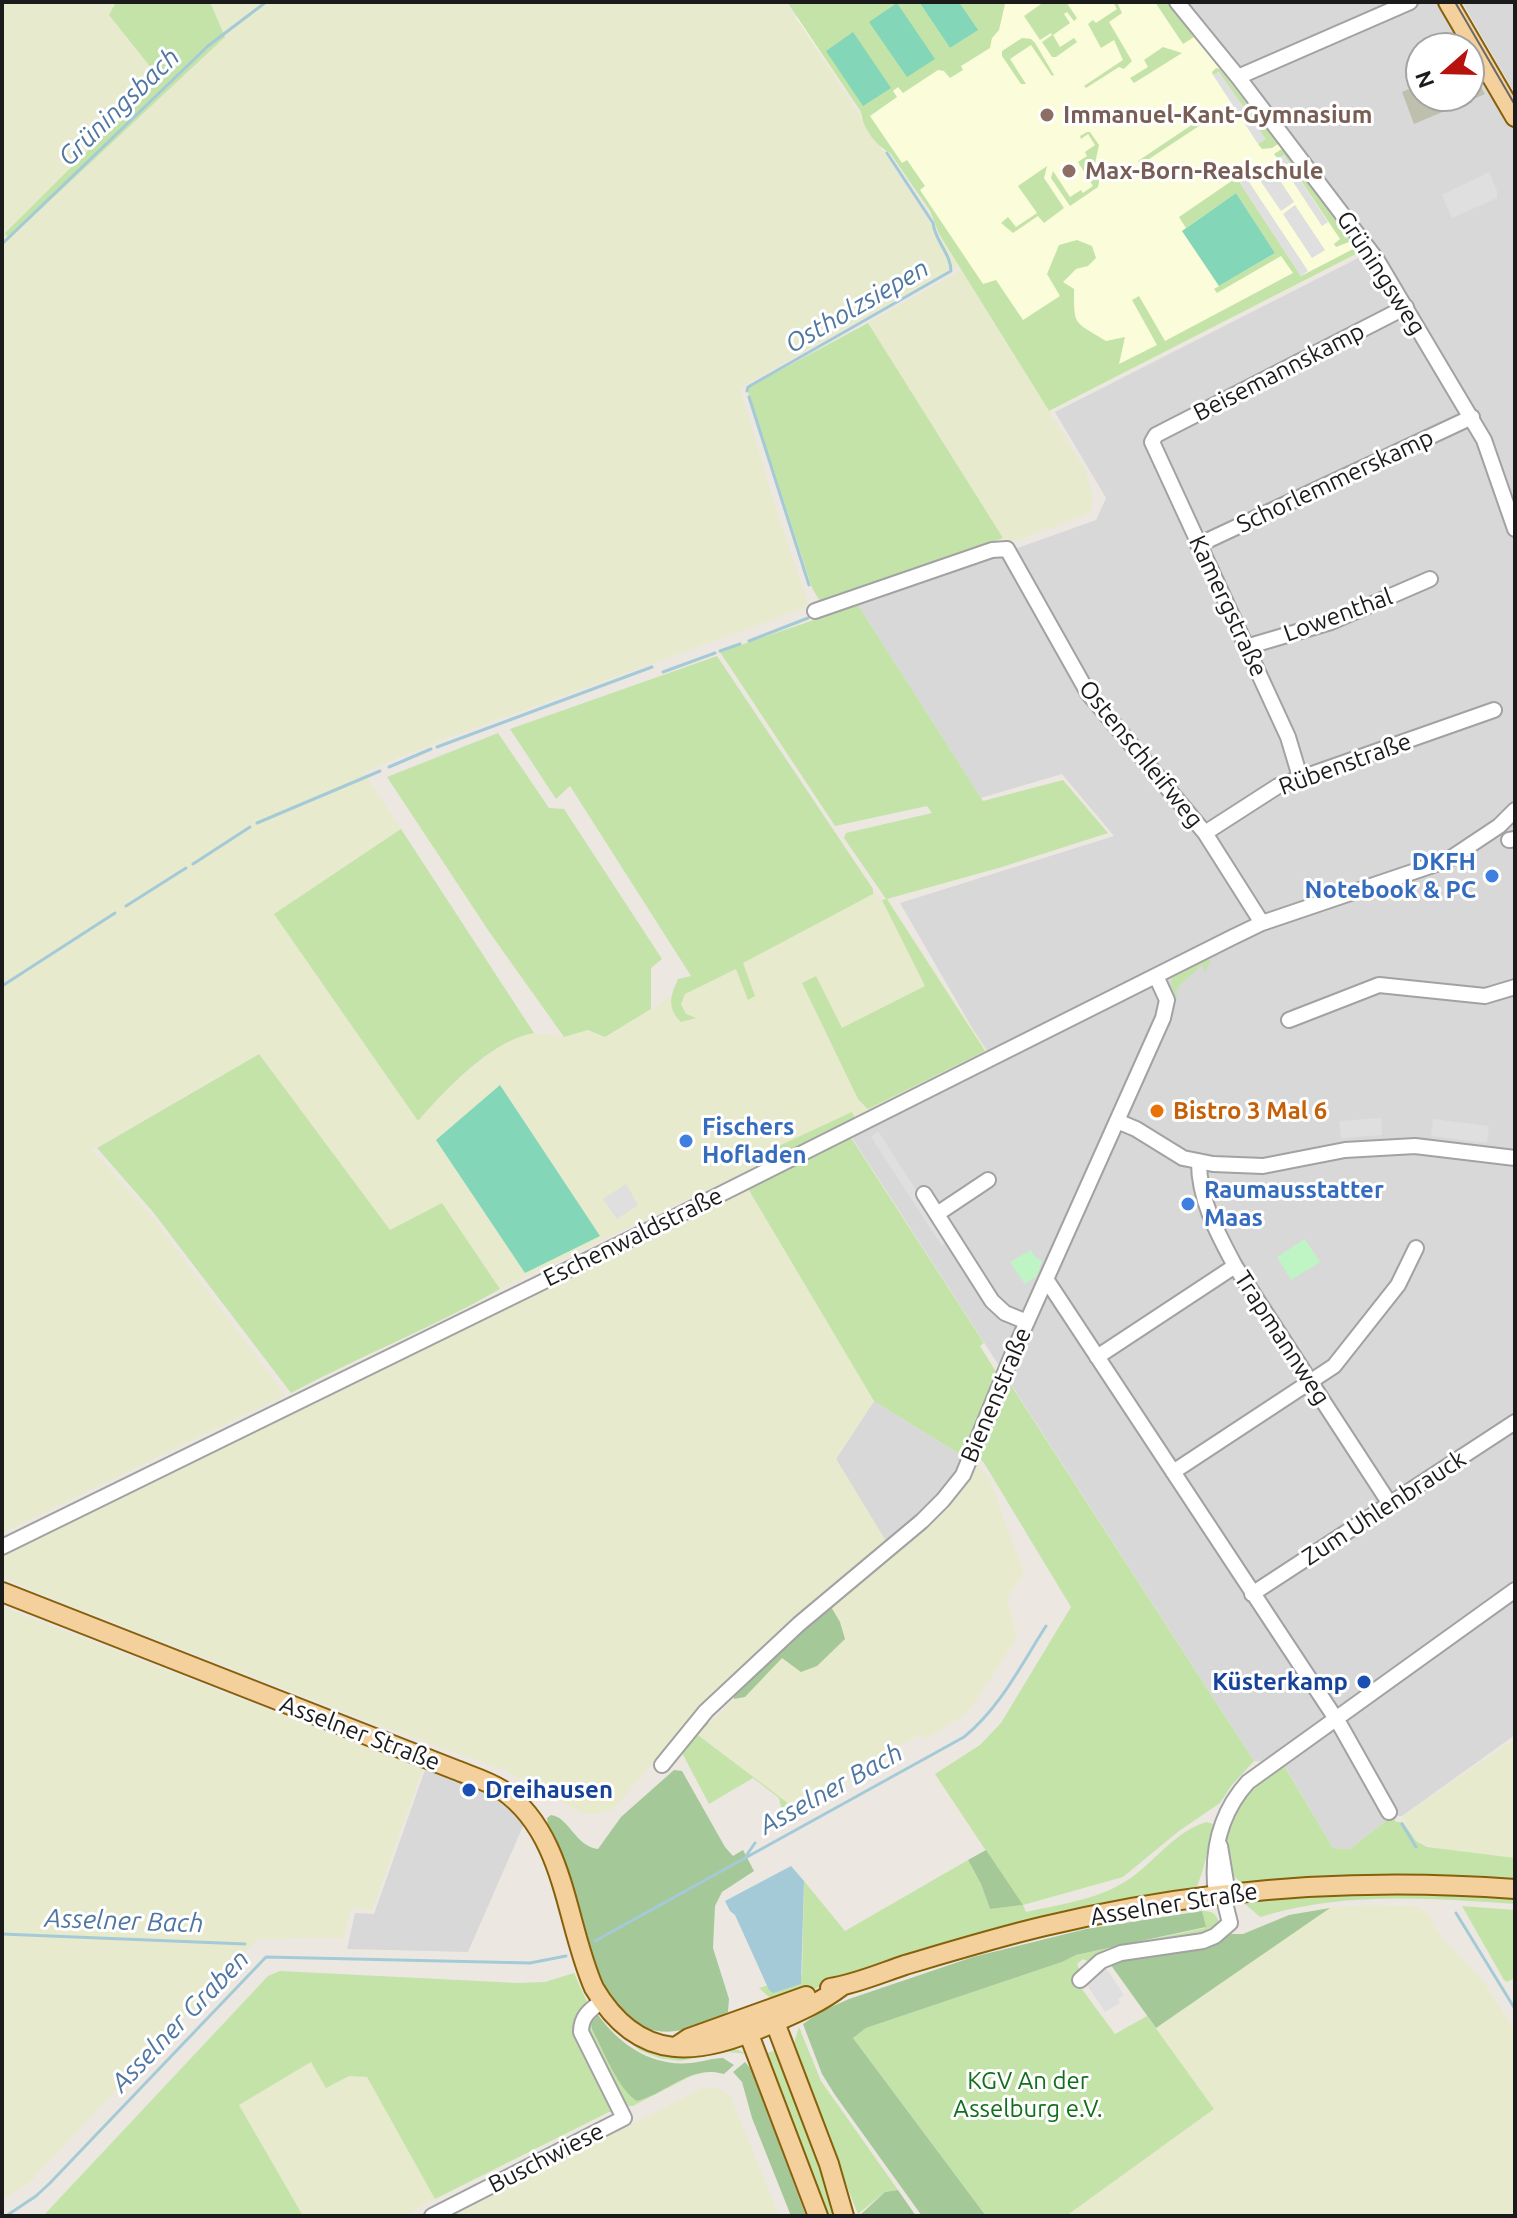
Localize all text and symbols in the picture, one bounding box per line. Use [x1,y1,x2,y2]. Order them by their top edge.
north arrow [1405,32,1485,112]
water label: Grüningsbach [52,42,186,172]
text: N [1409,68,1438,92]
place label: Immanuel-Kant-Gymnasium [1063,101,1372,129]
marker: Immanuel-Kant-Gymnasium [1038,106,1056,124]
place label: Max-Born-Realschule [1085,157,1324,185]
marker: Max-Born-Realschule [1060,162,1078,180]
street label: Grüningsweg [1330,206,1432,340]
water label: Ostholzsiepen [780,252,934,360]
street label: Beisemannskamp [1189,316,1369,428]
street label: Schorlemmerskamp [1232,423,1438,539]
street label: Kamergstraße [1183,531,1273,681]
street label: Lowenthal [1280,582,1396,648]
street label: Ostenschleifweg [1073,675,1209,833]
street label: Rübenstraße [1275,727,1415,801]
place label: DKFH Notebook & PC [1305,848,1476,904]
marker: DKFH Notebook & PC [1483,867,1501,885]
place label: Bistro 3 Mal 6 [1173,1097,1327,1125]
marker: Bistro 3 Mal 6 [1148,1102,1166,1120]
place label: Fischers Hofladen [702,1113,807,1169]
marker: Fischers Hofladen [677,1132,695,1150]
place label: Raumausstatter Maas [1204,1176,1384,1232]
street label: Eschenwaldstraße [539,1181,727,1293]
marker: Raumausstatter Maas [1179,1195,1197,1213]
street label: Trapmannweg [1228,1266,1336,1410]
street label: Bienenstraße [955,1323,1037,1467]
street label: Zum Uhlenbrauck [1297,1444,1471,1572]
place label: Küsterkamp [1212,1668,1348,1696]
marker: Küsterkamp [1355,1673,1373,1691]
street label: Asselner Straße [276,1689,444,1777]
water label: Asselner Bach [754,1737,908,1841]
place label: Dreihausen [485,1776,613,1804]
marker: Dreihausen [460,1781,478,1799]
street label: Asselner Straße [1088,1877,1260,1931]
water label: Asselner Bach [44,1903,204,1939]
water label: Asselner Graben [104,1944,256,2098]
park label: KGV An der Asselburg e.V. [953,2067,1103,2123]
street label: Buschwiese [484,2117,608,2199]

